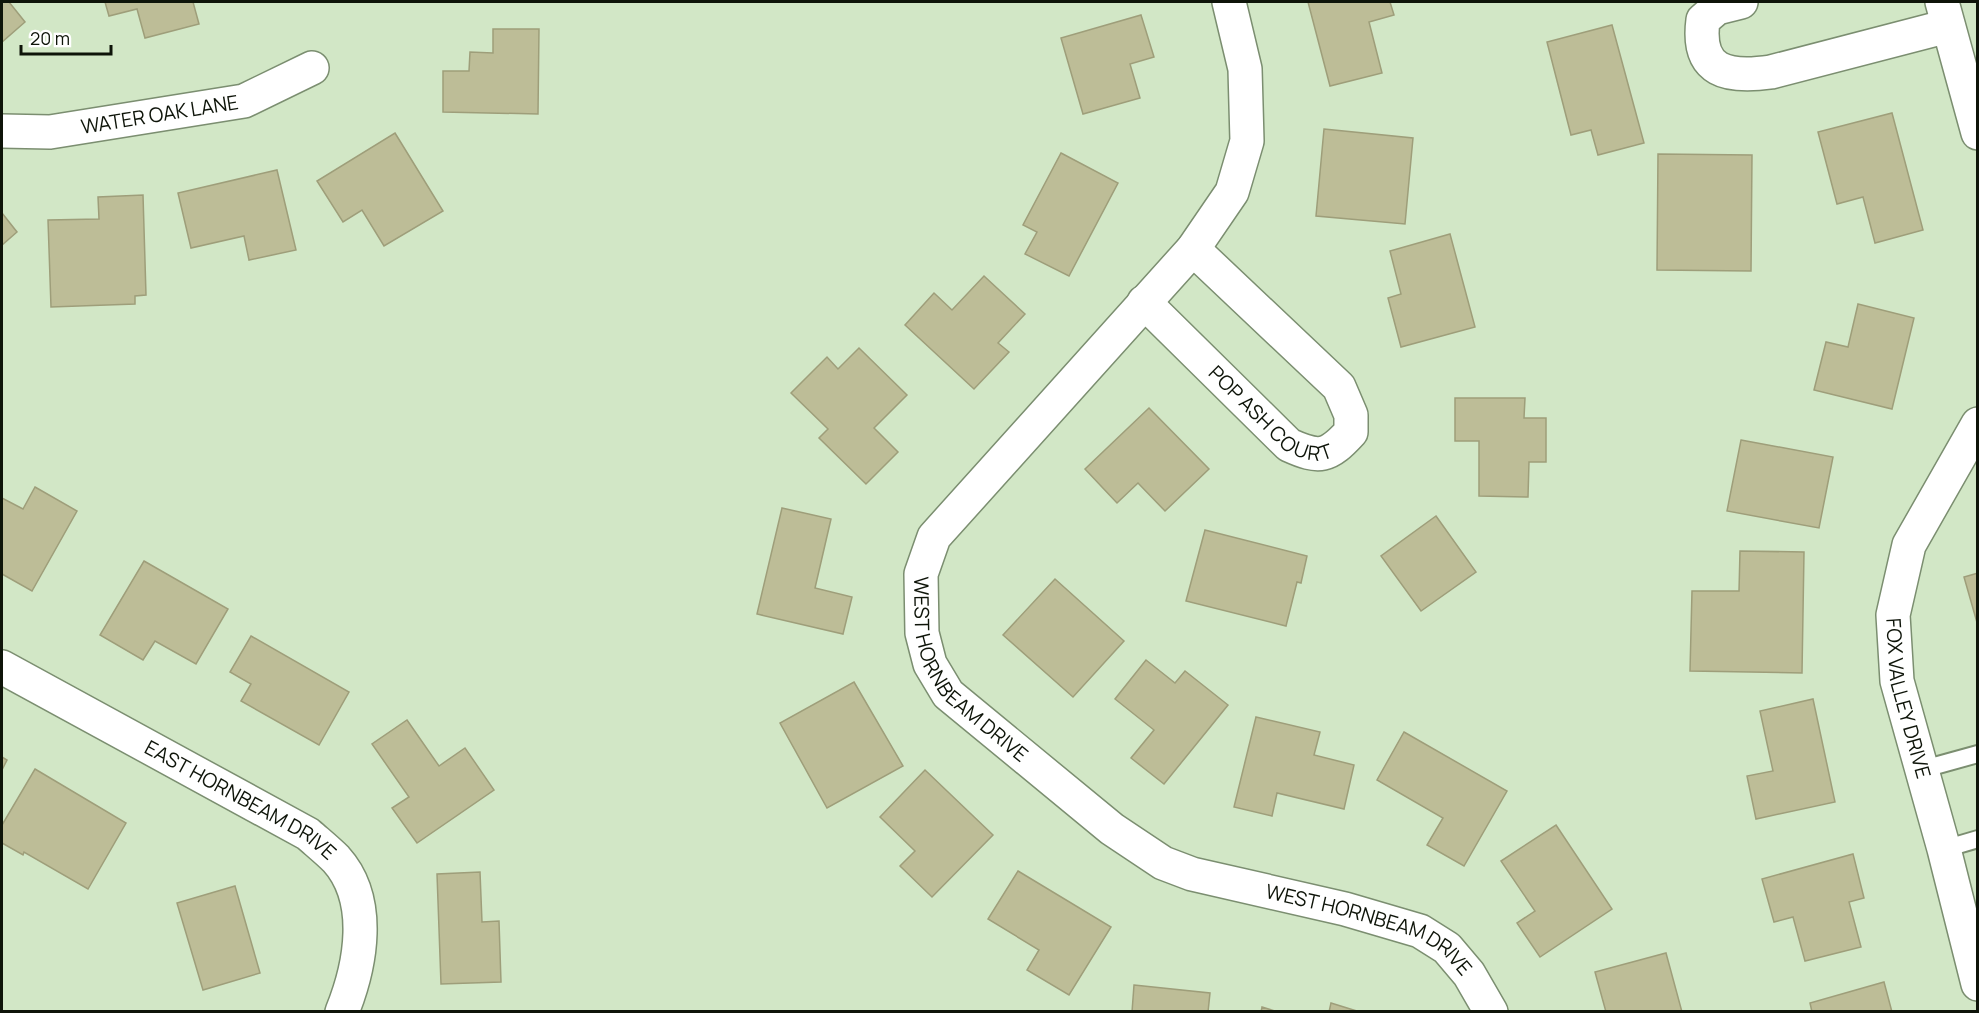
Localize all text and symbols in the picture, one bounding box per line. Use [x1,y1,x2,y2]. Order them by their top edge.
scale bar [21,18,111,56]
text: 20 m [30,26,70,50]
street label: WATER OAK LANE [79,88,240,140]
street label: POP ASH COURT [1203,359,1336,467]
street label: WEST HORNBEAM DRIVE [908,576,1034,768]
street label: FOX VALLEY DRIVE [1880,617,1938,781]
street label: EAST HORNBEAM DRIVE [140,733,342,865]
street label: WEST HORNBEAM DRIVE [1263,877,1478,981]

